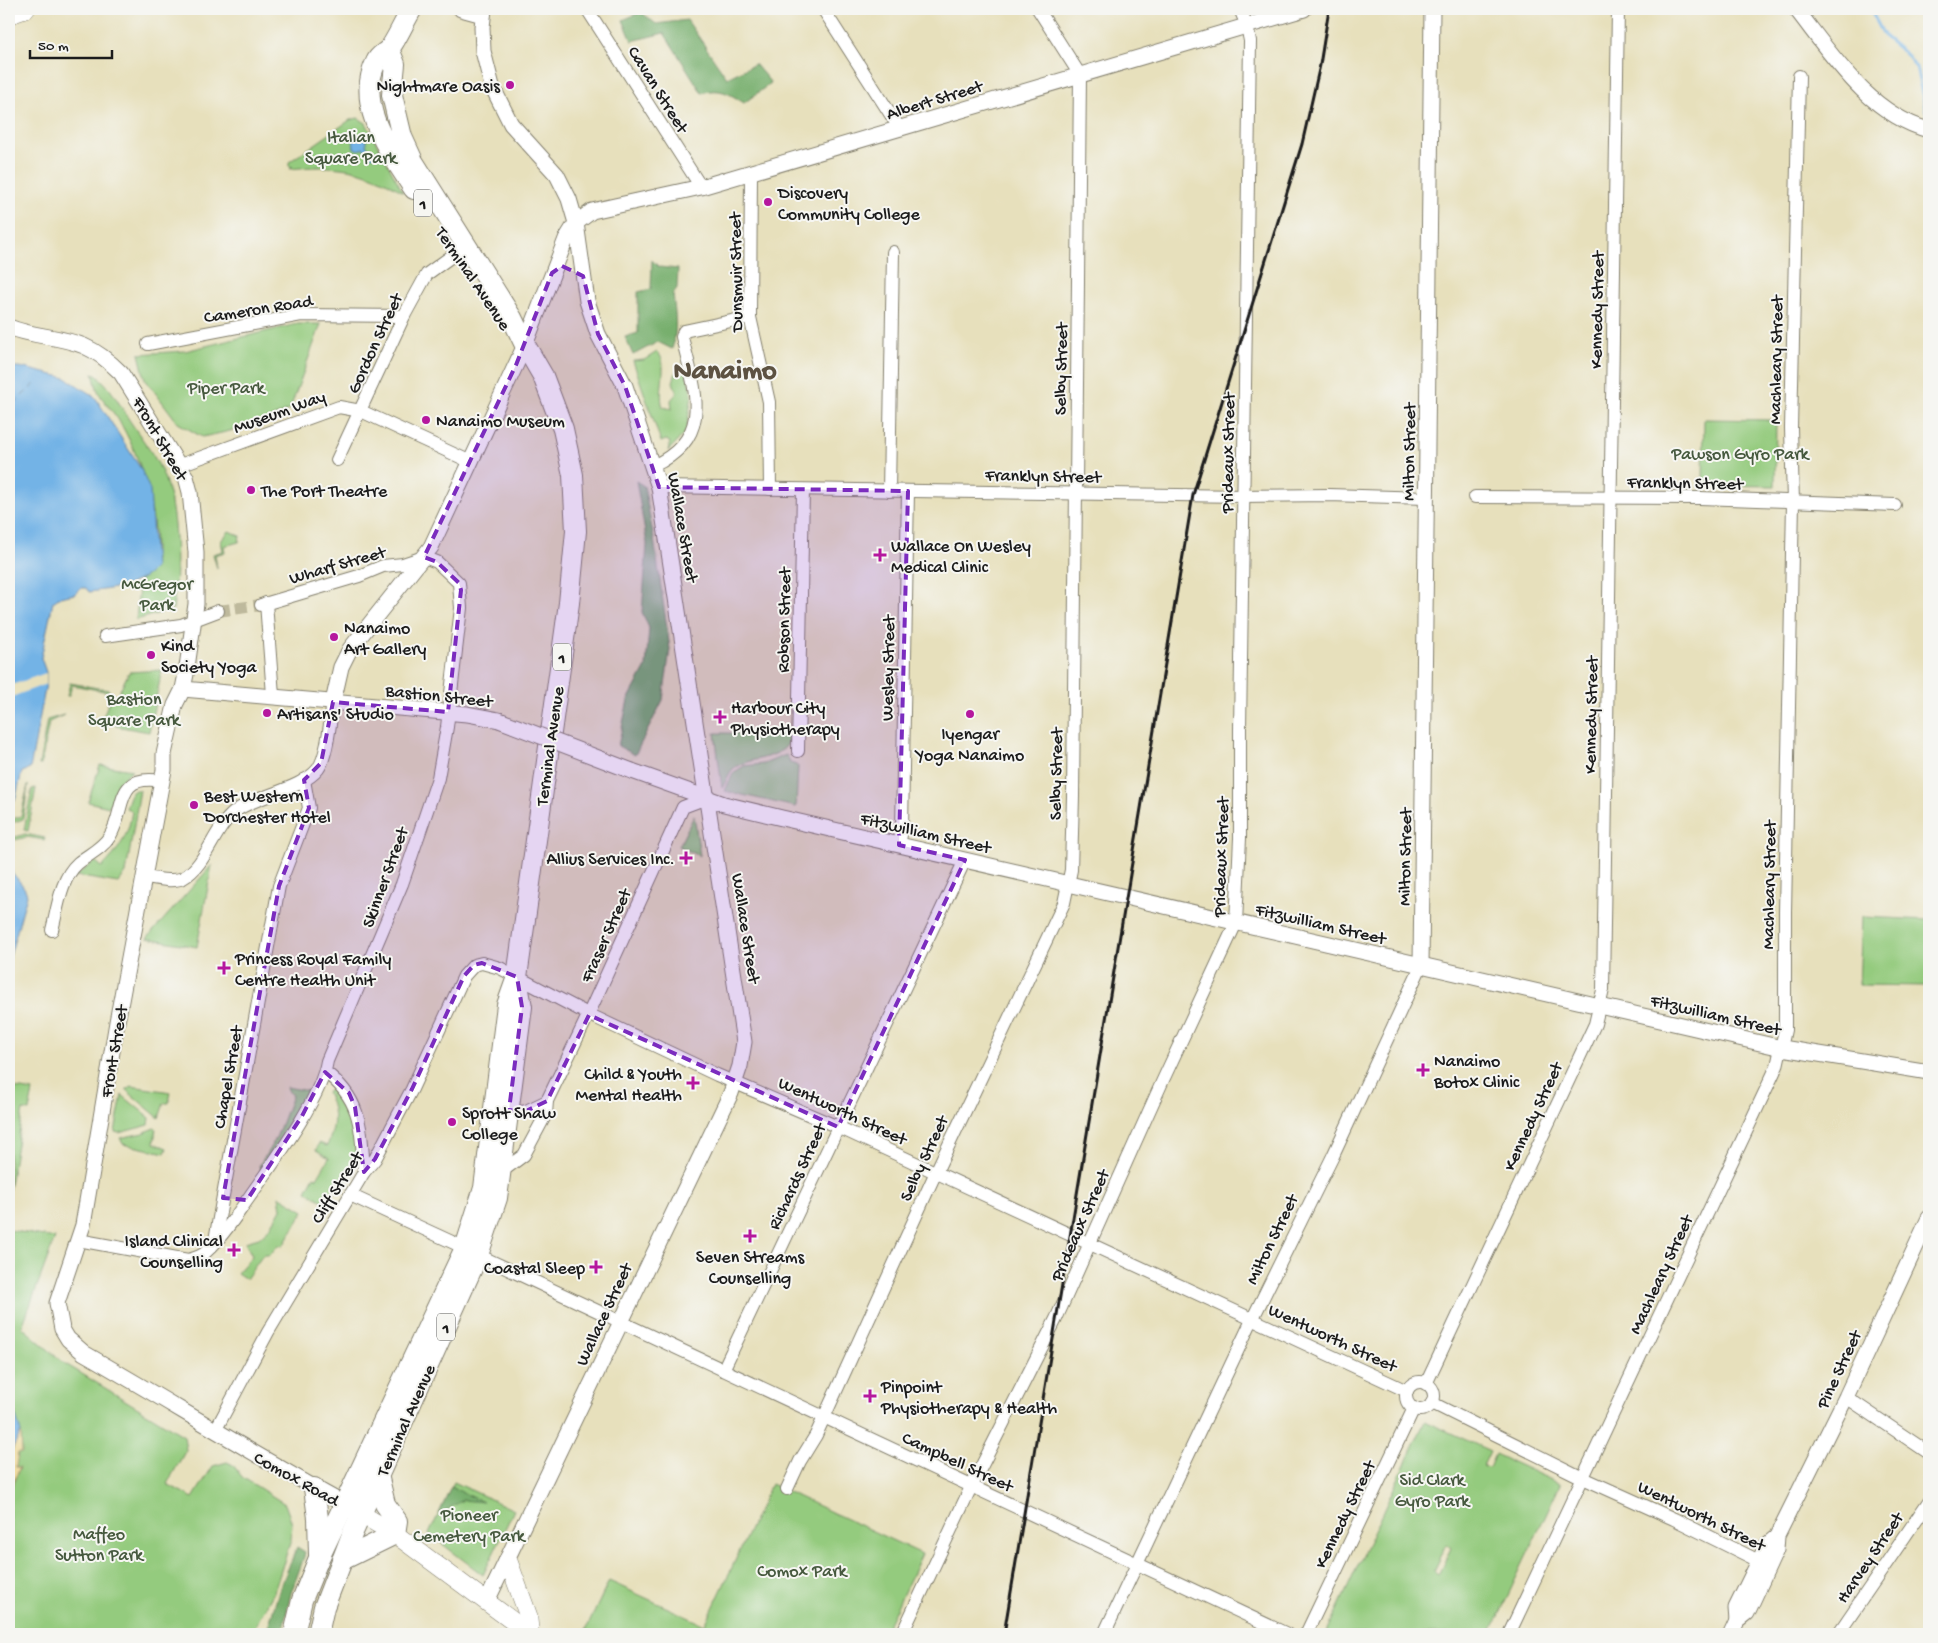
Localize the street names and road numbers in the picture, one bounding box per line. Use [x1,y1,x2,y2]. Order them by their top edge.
street label: Cavan Street [622,43,693,139]
street label: Albert Street [884,76,987,126]
road number: 1 [414,190,432,217]
street label: Dunsmuir Street [726,211,749,333]
street label: Terminal Avenue [429,223,515,336]
street label: Kennedy Street [1587,250,1610,369]
street label: Gordon Street [344,289,409,397]
street label: Cameron Road [203,291,316,329]
street label: Machleary Street [1766,294,1789,425]
street label: Selby Street [1051,321,1074,415]
street label: Museum Way [231,387,329,440]
street label: Prideaux Street [1218,391,1241,514]
street label: Front Street [126,393,192,486]
street label: Milton Street [1399,401,1422,501]
street label: Franklyn Street [984,466,1103,489]
street label: Wallace Street [662,471,702,585]
street label: Franklyn Street [1626,473,1745,496]
street label: Wharf Street [287,542,390,590]
street label: Robson Street [774,566,797,673]
street label: Wesley Street [878,613,901,721]
road number: 1 [553,644,571,670]
street label: Kennedy Street [1581,655,1604,774]
street label: Bastion Street [383,681,495,714]
street label: Terminal Avenue [533,685,570,808]
street label: Selby Street [1046,726,1069,820]
street label: Prideaux Street [1210,795,1235,919]
street label: Milton Street [1395,806,1418,906]
street label: Fitzwilliam Street [857,809,994,860]
street label: Machleary Street [1759,819,1782,950]
street label: Skinner Street [358,823,415,931]
street label: Wallace Street [725,872,764,986]
street label: Fraser Street [577,885,638,987]
street label: Fitzwilliam Street [1252,900,1389,951]
street label: Fitzwilliam Street [1647,991,1784,1042]
street label: Front Street [97,1002,134,1100]
street label: Chapel Street [210,1023,249,1130]
street label: Kennedy Street [1500,1058,1569,1175]
street label: Wentworth Street [774,1073,911,1152]
street label: Selby Street [896,1111,955,1205]
street label: Richards Street [764,1119,833,1234]
street label: Cliff Street [308,1147,369,1228]
street label: Prideaux Street [1047,1165,1116,1286]
street label: Milton Street [1242,1190,1305,1289]
street label: Machleary Street [1625,1211,1700,1338]
street label: Wallace Street [572,1259,639,1370]
street label: Wentworth Street [1264,1300,1401,1379]
road number: 1 [437,1314,455,1340]
street label: Pine Street [1813,1326,1868,1413]
street label: Terminal Avenue [373,1361,442,1481]
street label: Campbell Street [898,1428,1017,1499]
street label: Comox Road [249,1448,343,1513]
street label: Kennedy Street [1311,1456,1382,1572]
street label: Wentworth Street [1634,1477,1770,1558]
street label: Harvey Street [1833,1508,1910,1608]

